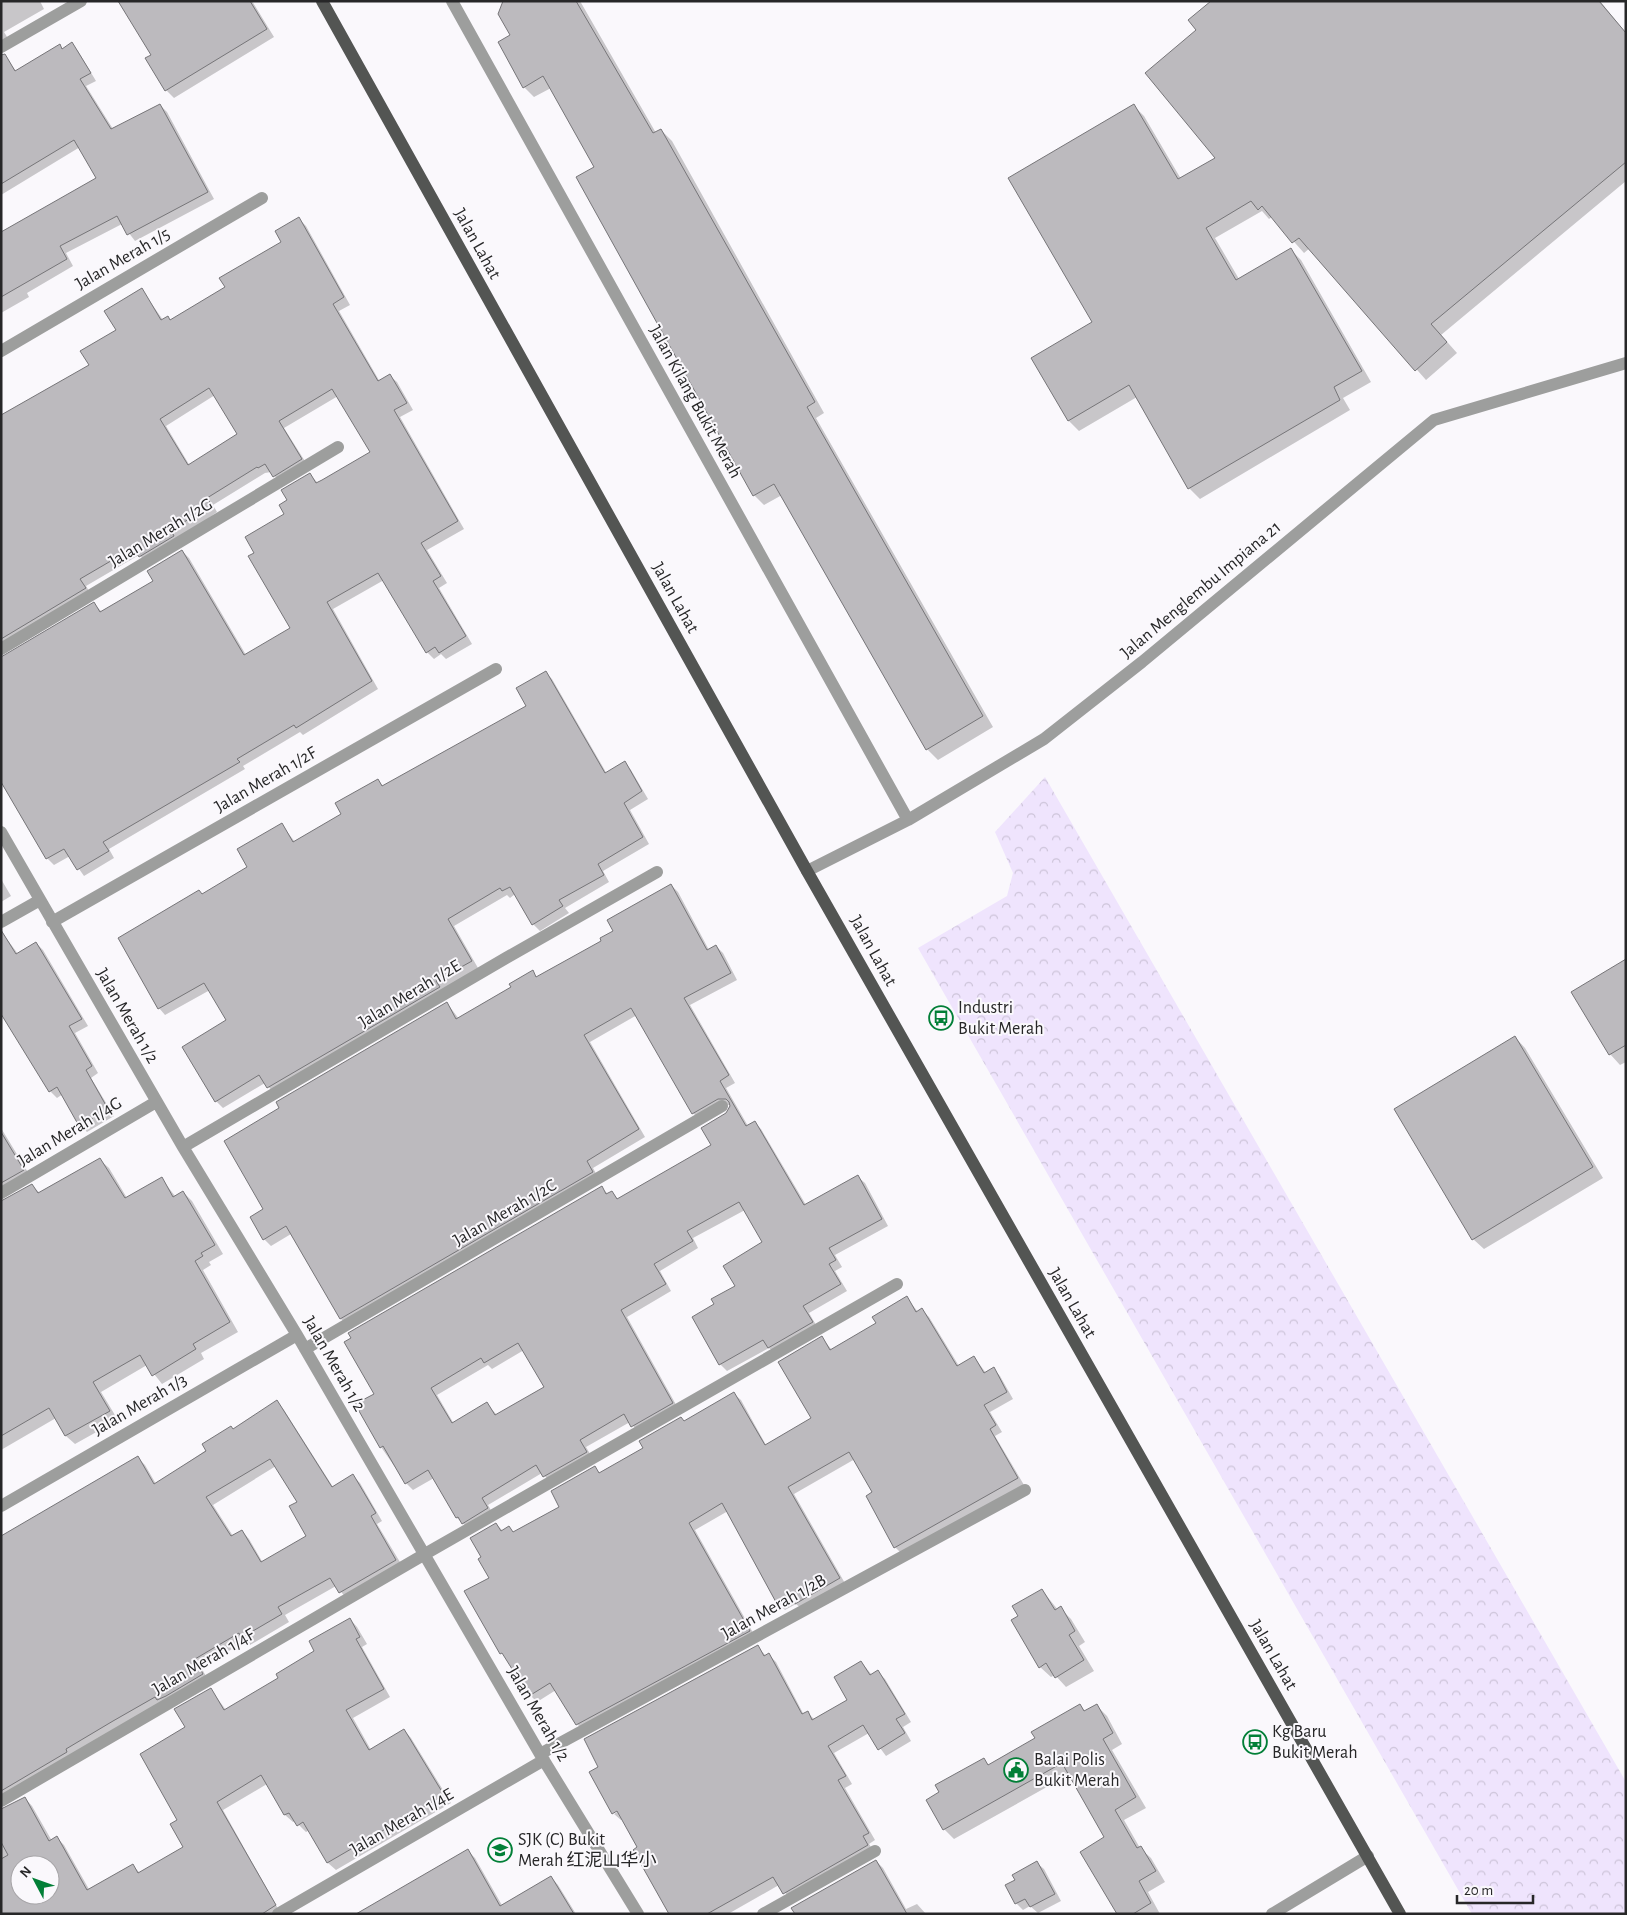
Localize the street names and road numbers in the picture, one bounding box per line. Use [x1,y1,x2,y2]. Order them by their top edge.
street label: Jalan Lahat [450,206,504,283]
street label: Jalan Merah 1/5 [73,225,173,293]
street label: Jalan Kilang Bukit Merah [645,323,745,481]
street label: Jalan Merah 1/2G [106,495,216,571]
street label: Jalan Menglembu Impiana 21 [1118,518,1284,662]
street label: Jalan Lahat [648,560,702,637]
street label: Jalan Merah 1/2F [212,744,320,816]
street label: Jalan Lahat [846,913,900,990]
street label: Jalan Merah 1/2E [356,957,464,1031]
street label: Jalan Merah 1/2 [93,965,161,1067]
street label: Jalan Merah 1/4G [15,1094,125,1170]
street label: Jalan Merah 1/2C [450,1176,560,1250]
street label: Jalan Lahat [1045,1265,1099,1341]
street label: Jalan Merah 1/2 [300,1313,368,1415]
street label: Jalan Merah 1/3 [90,1371,190,1439]
street label: Jalan Merah 1/2B [719,1571,829,1643]
street label: Jalan Lahat [1246,1617,1300,1693]
street label: Jalan Merah 1/4F [150,1625,258,1698]
street label: Jalan Merah 1/2 [504,1663,572,1765]
street label: Jalan Merah 1/4E [347,1785,457,1859]

